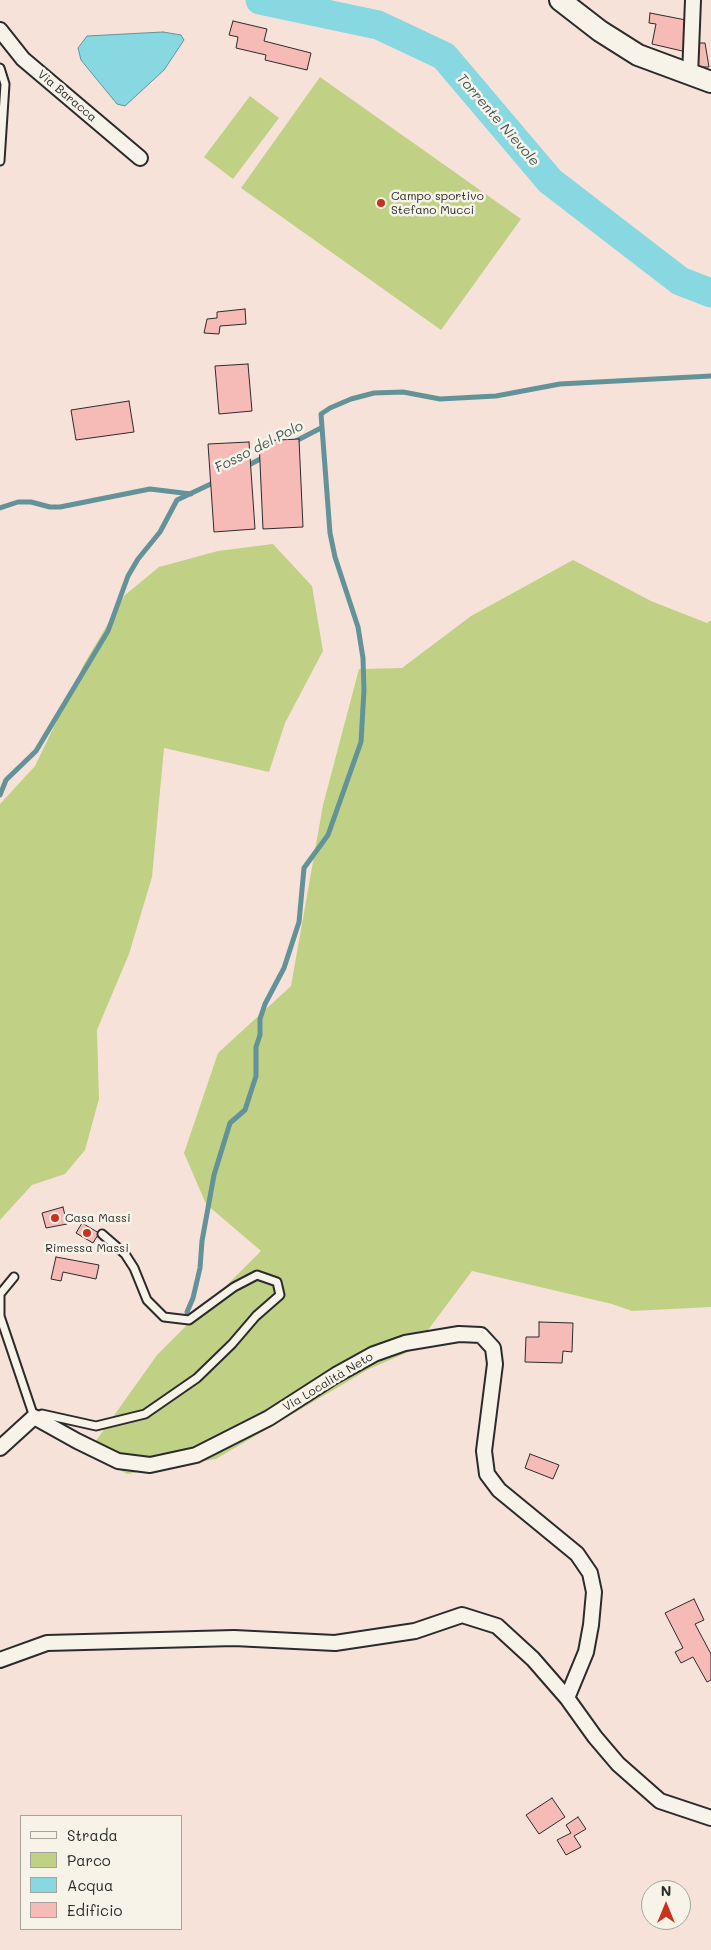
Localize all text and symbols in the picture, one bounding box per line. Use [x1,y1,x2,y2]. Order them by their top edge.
street label: Via Baracca [35,67,99,125]
water label: Torrente Nievole [453,70,543,170]
place label: Campo sportivo Stefano Mucci [391,189,484,217]
marker: Campo sportivo Stefano Mucci [375,197,387,209]
water label: Fosso del Polo [212,418,306,476]
place label: Casa Massi [65,1211,131,1225]
marker: Casa Massi [49,1212,61,1224]
marker: Rimessa Massi [81,1227,93,1239]
place label: Rimessa Massi [45,1241,129,1255]
street label: Via Località Neto [280,1349,376,1415]
legend [20,1815,182,1930]
text: Strada [67,1825,118,1845]
text: Parco [67,1850,111,1870]
text: Acqua [67,1875,113,1895]
north arrow [641,1880,691,1930]
text: N [661,1881,671,1900]
text: Edificio [67,1900,122,1920]

